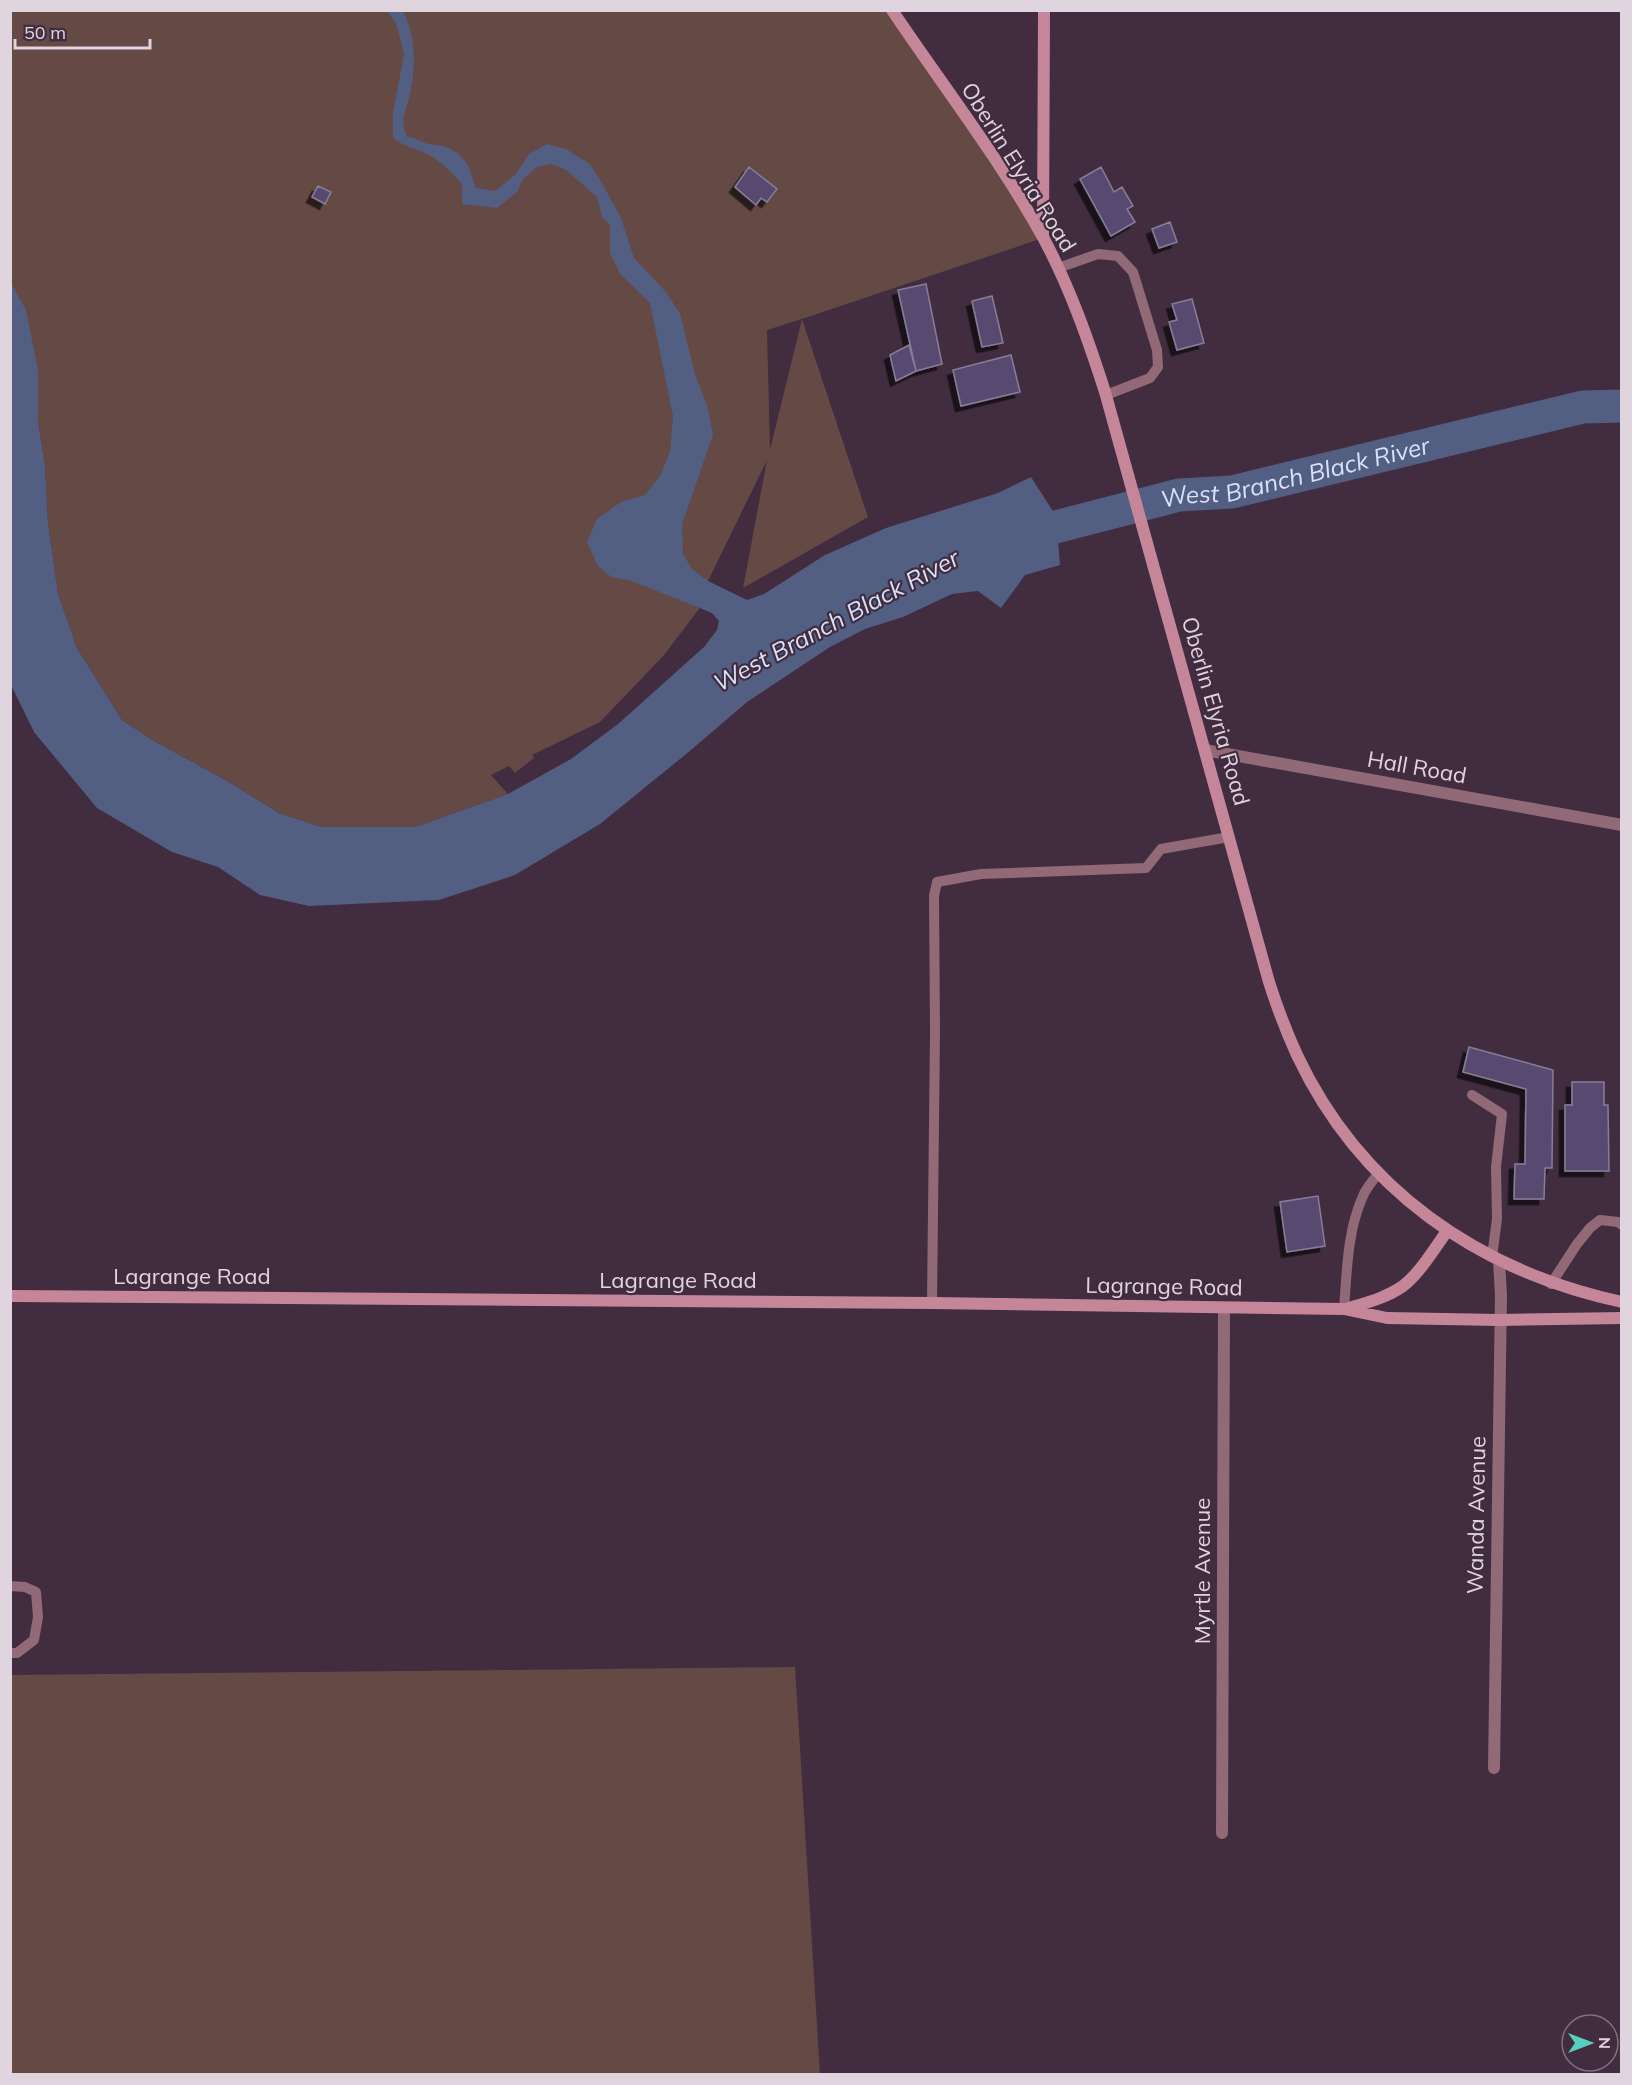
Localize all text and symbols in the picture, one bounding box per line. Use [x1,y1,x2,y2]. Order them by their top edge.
scale bar [15,12,150,50]
text: 50 m [24,21,66,44]
street label: Oberlin Elyria Road [955,77,1083,257]
water label: West Branch Black River [1157,429,1434,514]
water label: West Branch Black River [708,542,965,698]
street label: Oberlin Elyria Road [1176,613,1256,809]
street label: Hall Road [1365,745,1469,789]
street label: Lagrange Road [113,1262,271,1290]
street label: Lagrange Road [599,1266,757,1294]
street label: Lagrange Road [1085,1271,1243,1301]
street label: Wanda Avenue [1461,1436,1491,1594]
street label: Myrtle Avenue [1188,1498,1216,1644]
north arrow [1560,2013,1620,2073]
text: N [1595,2037,1615,2049]

